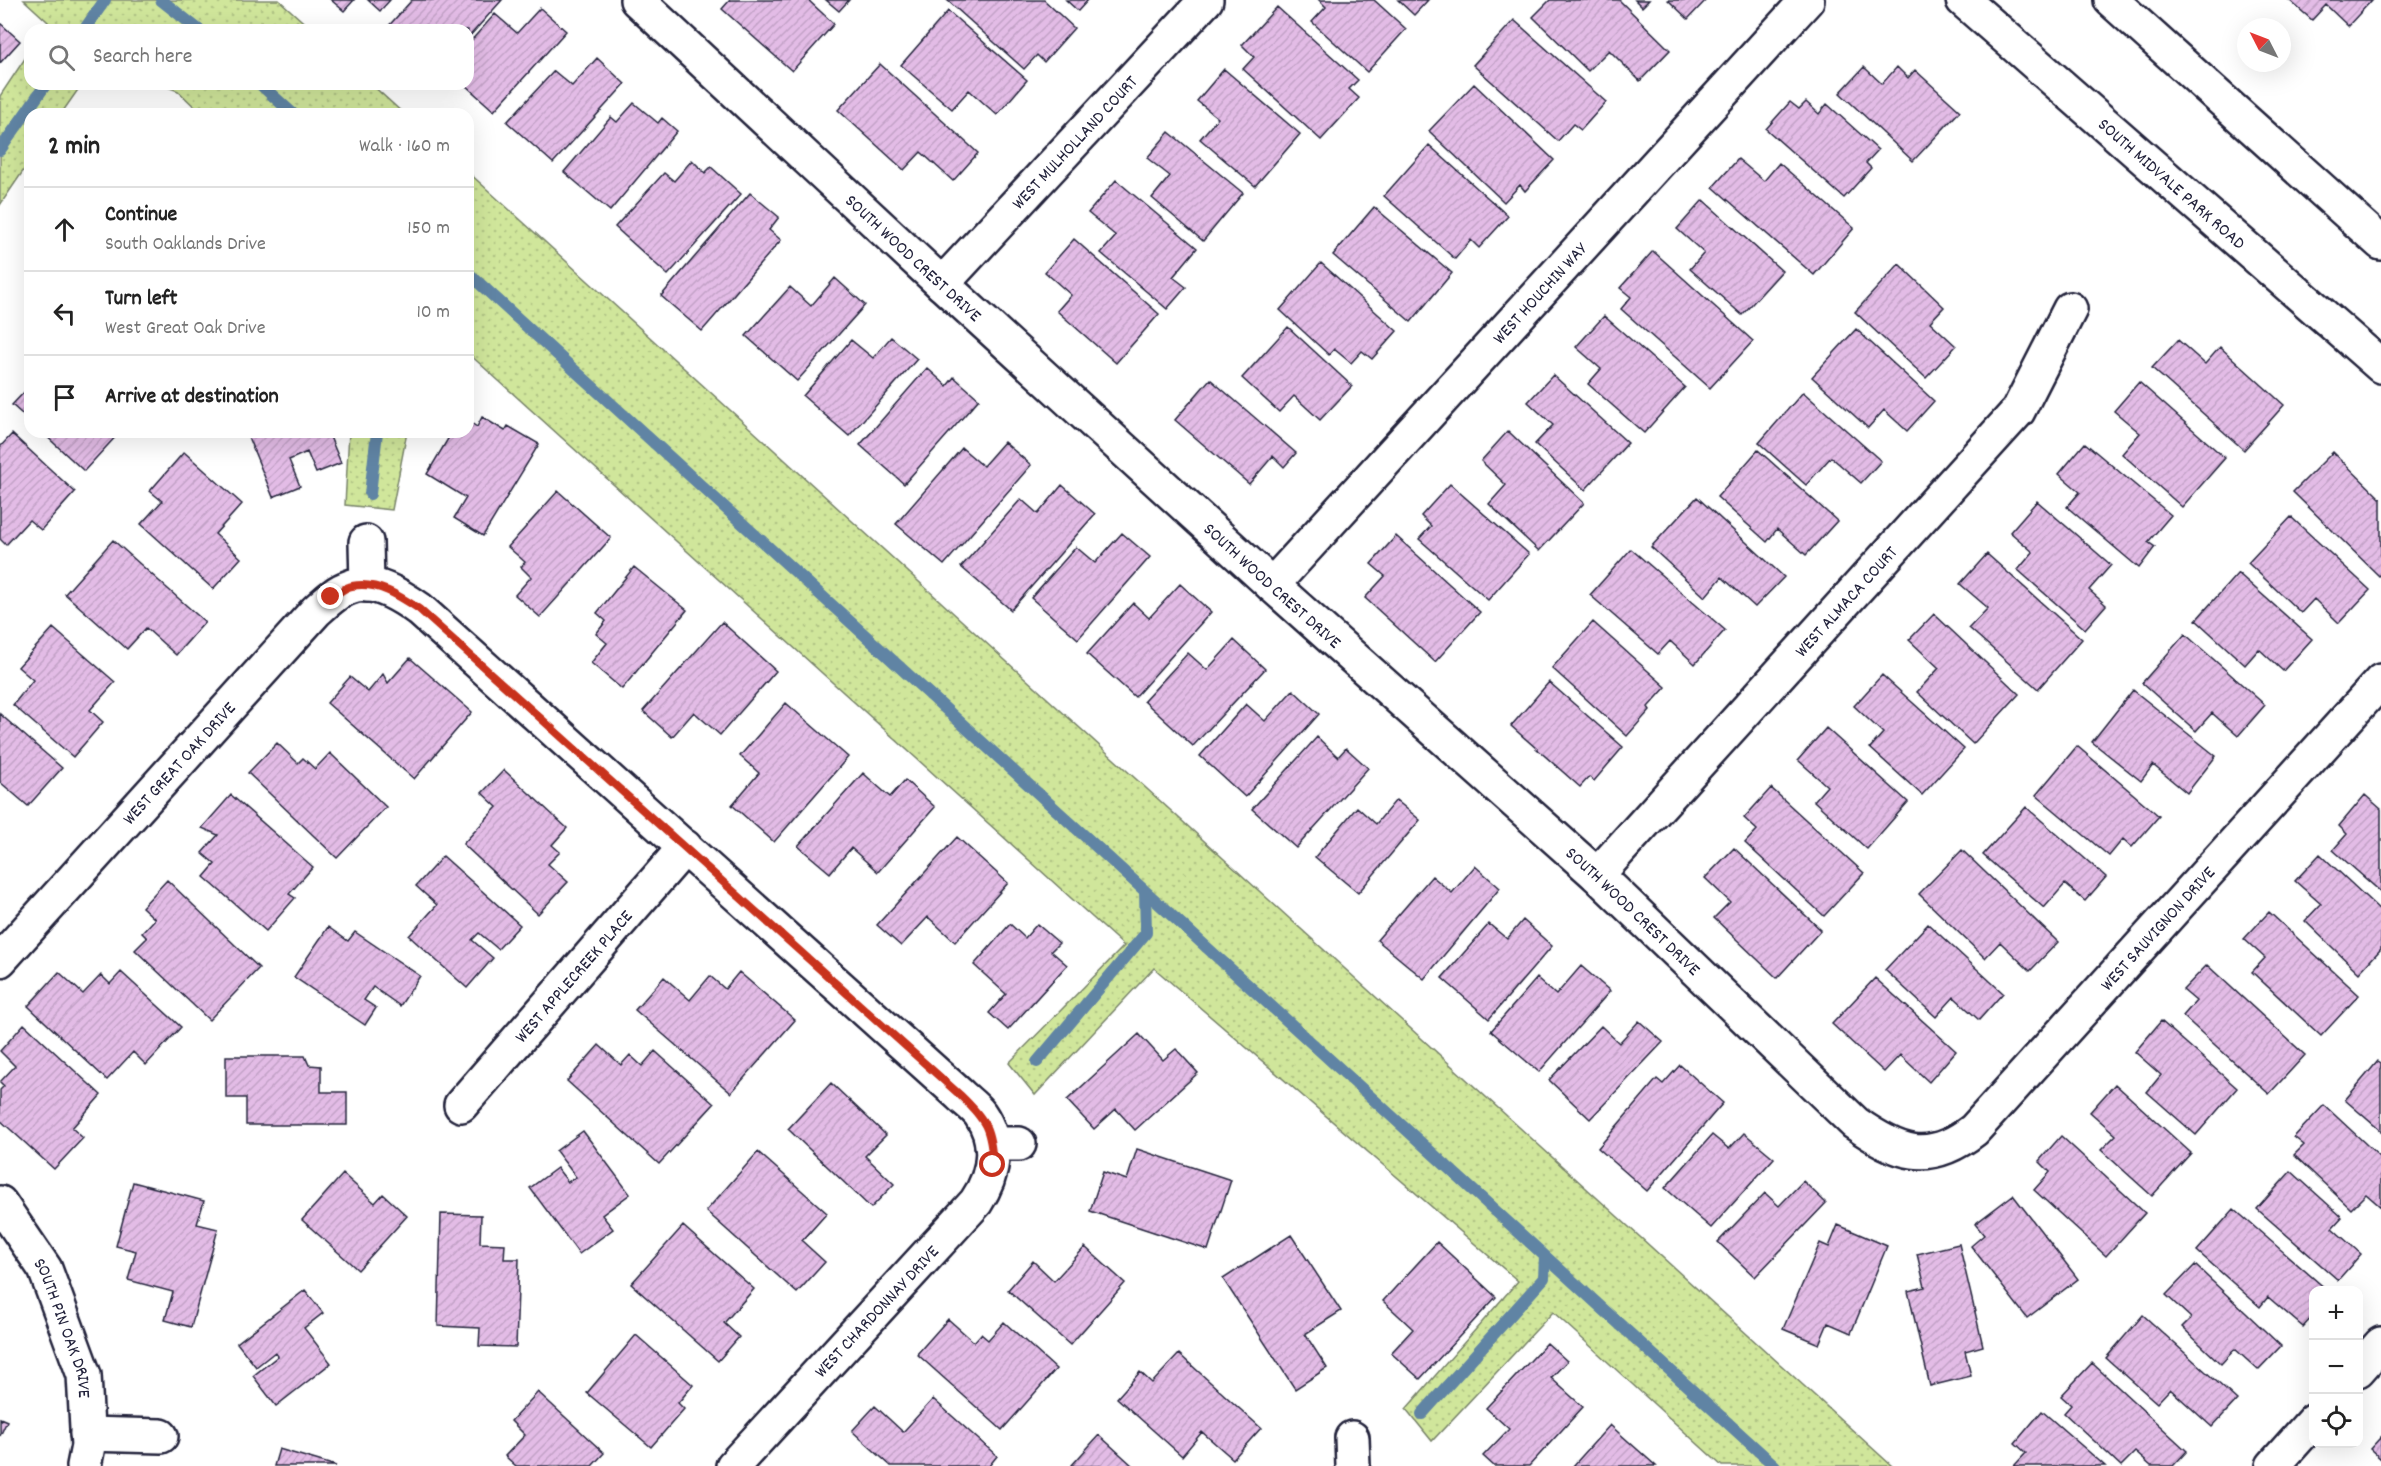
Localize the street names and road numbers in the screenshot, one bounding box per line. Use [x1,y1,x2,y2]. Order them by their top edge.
street label: WEST MULHOLLAND COURT [1007,71,1145,216]
street label: SOUTH MIDVALE PARK ROAD [2091,113,2250,257]
street label: SOUTH WOOD CREST DRIVE [838,190,986,329]
street label: WEST HOUCHIN WAY [1488,237,1595,351]
street label: SOUTH WOOD CREST DRIVE [1197,518,1345,656]
street label: WEST ALMACA COURT [1790,542,1905,664]
street label: WEST GREAT OAK DRIVE [118,697,243,832]
street label: SOUTH WOOD CREST DRIVE [1559,842,1705,983]
street label: WEST SAUVIGNON DRIVE [2096,862,2222,997]
street label: WEST APPLECREEK PLACE [510,906,640,1049]
street label: WEST CHARDONNAY DRIVE [810,1241,946,1384]
street label: SOUTH PIN OAK DRIVE [26,1254,95,1399]

